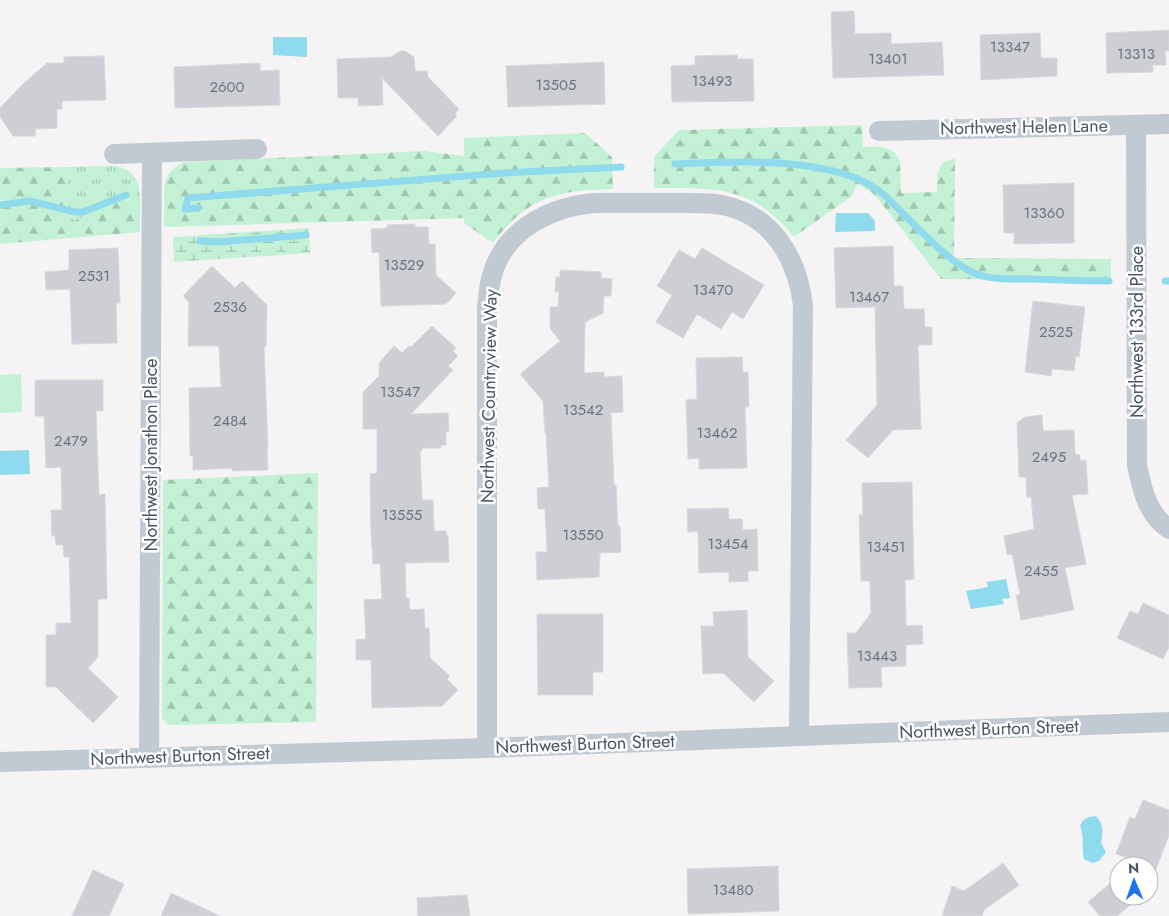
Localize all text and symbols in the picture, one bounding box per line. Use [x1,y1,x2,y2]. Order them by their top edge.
house number: 13347 [990,36,1030,58]
house number: 13313 [1117,43,1155,65]
house number: 13401 [868,48,908,70]
house number: 13493 [692,70,732,92]
house number: 13505 [536,74,576,96]
house number: 2600 [209,76,245,98]
street label: Northwest Helen Lane [940,113,1108,141]
house number: 13360 [1024,202,1064,224]
street label: Northwest 133rd Place [1124,246,1150,418]
house number: 13529 [384,254,424,276]
house number: 2531 [78,265,110,287]
house number: 13470 [693,279,733,301]
house number: 13467 [849,286,889,308]
street label: Northwest Countryview Way [474,289,504,503]
house number: 2536 [213,296,247,318]
house number: 2525 [1039,321,1073,343]
street label: Northwest Jonathon Place [138,358,164,552]
house number: 13547 [380,381,420,403]
house number: 13542 [563,399,603,421]
house number: 2484 [213,410,247,432]
house number: 13462 [697,422,737,444]
house number: 2479 [54,430,88,452]
house number: 2495 [1032,446,1066,468]
house number: 13555 [382,504,422,526]
house number: 13550 [563,524,603,546]
house number: 13454 [708,533,749,555]
house number: 13451 [867,536,905,558]
house number: 2455 [1024,560,1058,582]
house number: 13443 [857,645,897,667]
street label: Northwest Burton Street [899,713,1080,745]
street label: Northwest Burton Street [495,728,676,760]
street label: Northwest Burton Street [90,740,271,772]
north arrow [1109,856,1159,906]
text: N [1128,858,1139,878]
house number: 13480 [713,879,753,901]

